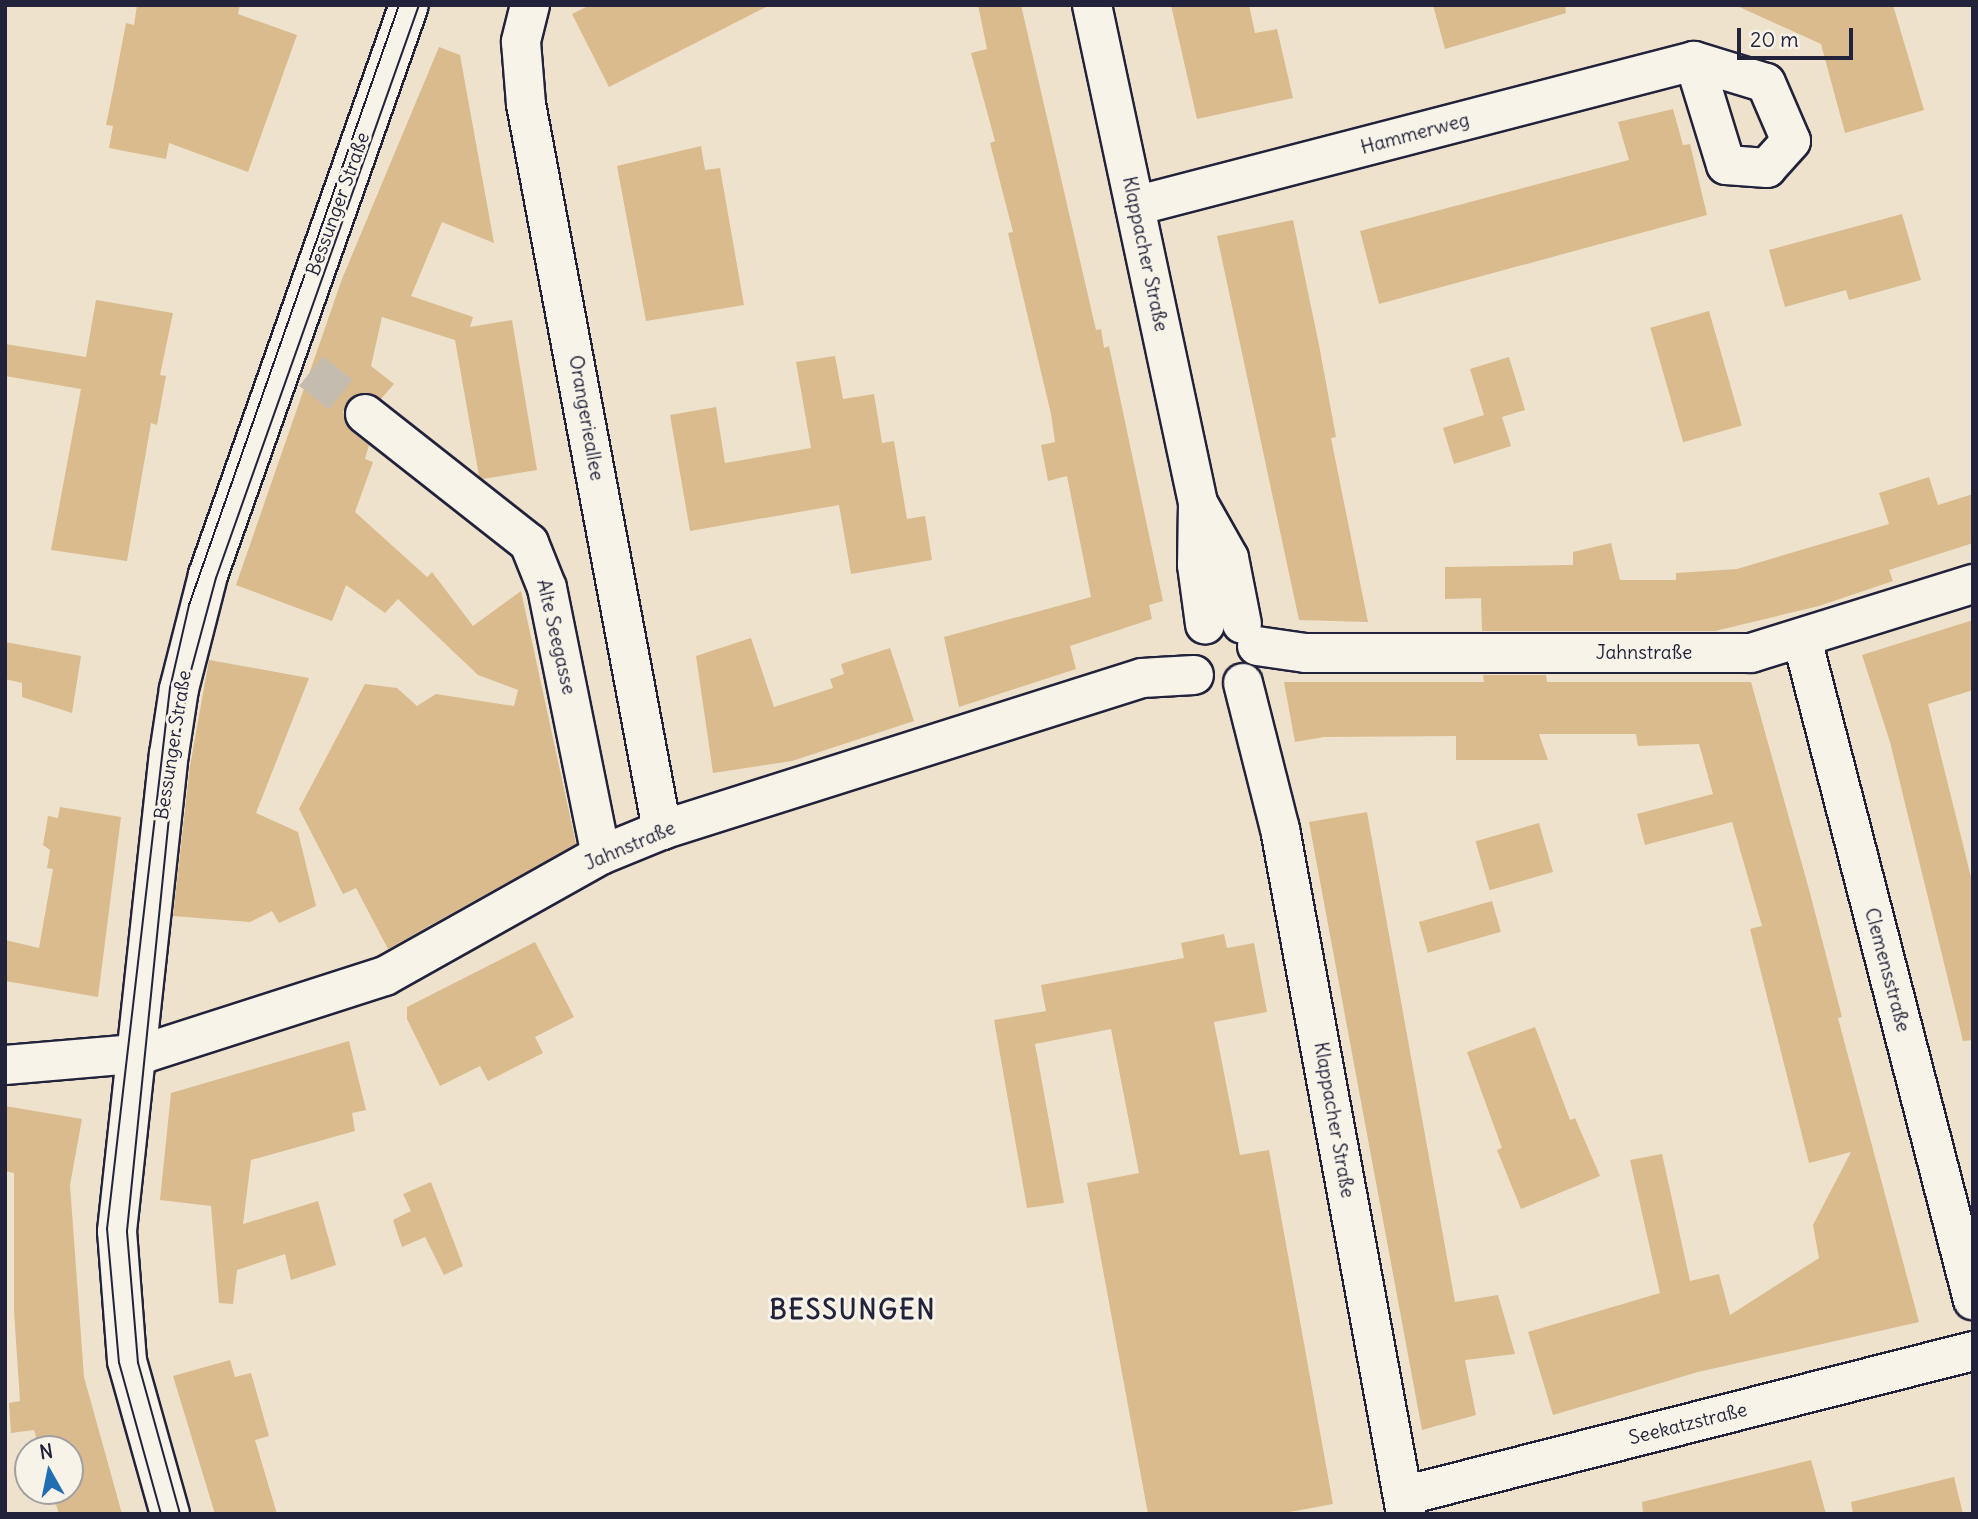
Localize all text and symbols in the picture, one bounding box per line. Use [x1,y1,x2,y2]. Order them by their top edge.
scale bar [1740,14,1856,58]
text: 20 m [1750,26,1799,53]
street label: Hammerweg [1358,109,1472,159]
street label: Bessunger Straße [301,129,375,279]
street label: Klappacher Straße [1117,174,1173,334]
street label: Orangerieallee [564,353,608,483]
street label: Alte Seegasse [532,577,580,697]
street label: Jahnstraße [1596,642,1692,664]
street label: Bessunger Straße [150,669,196,821]
street label: Jahnstraße [581,817,679,875]
street label: Clemensstraße [1859,905,1915,1035]
street label: Klappacher Straße [1309,1040,1359,1200]
district label: BESSUNGEN [771,1294,935,1326]
street label: Seekatzstraße [1627,1398,1749,1450]
north arrow [14,1435,84,1505]
text: N [38,1438,54,1464]

